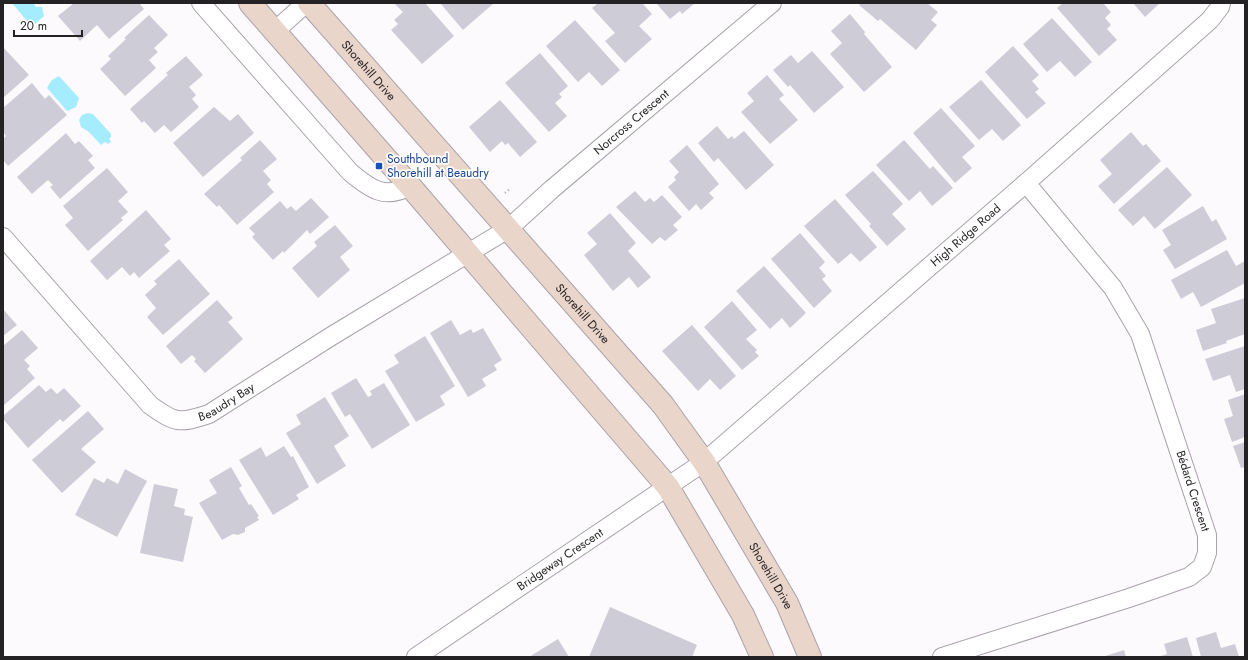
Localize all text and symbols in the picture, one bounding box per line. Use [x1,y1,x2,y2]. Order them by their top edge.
scale bar [14,12,82,38]
text: 20 m [20,17,47,35]
street label: Shorehill Drive [337,36,400,105]
street label: Norcross Crescent [590,85,673,159]
place label: Southbound Shorehill at Beaudry [387,150,490,182]
marker: Southbound Shorehill at Beaudry [374,161,384,171]
street label: High Ridge Road [927,200,1005,271]
street label: Shorehill Drive [551,280,614,348]
street label: Beaudry Bay [196,378,259,426]
street label: Bédard Crescent [1171,448,1215,534]
street label: Bridgeway Crescent [513,524,607,595]
street label: Shorehill Drive [744,539,798,612]

